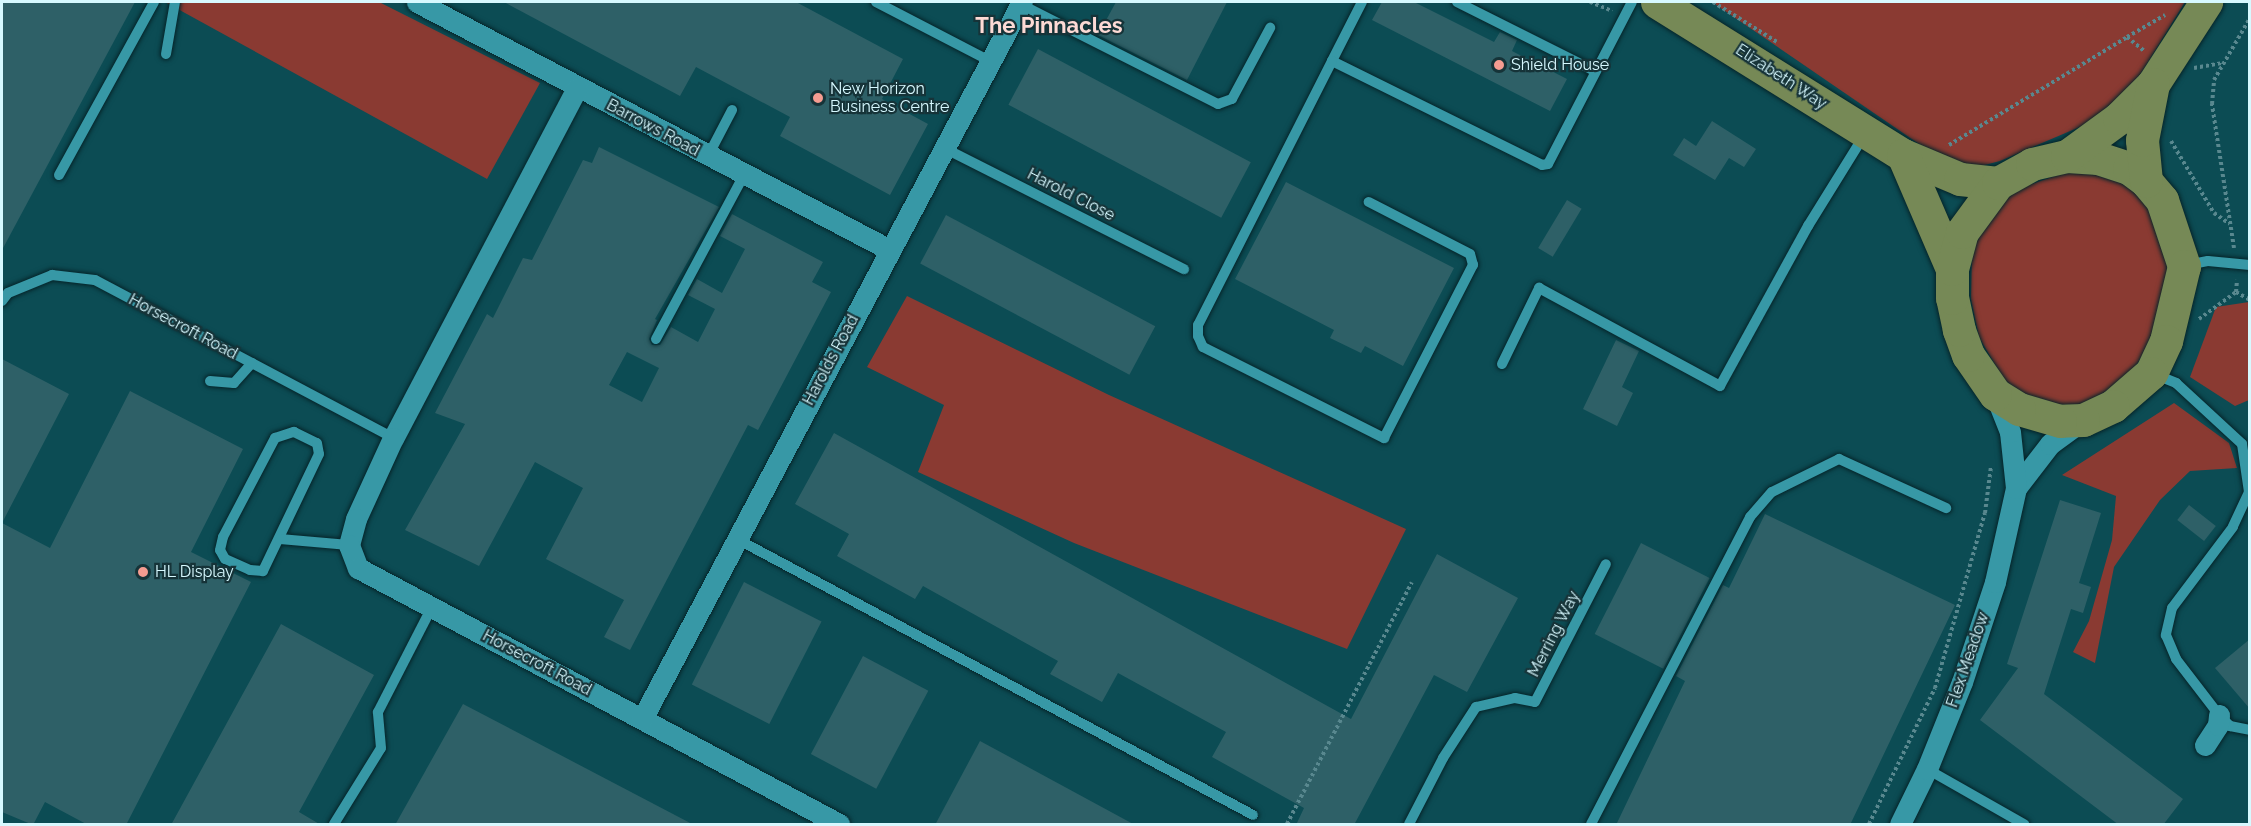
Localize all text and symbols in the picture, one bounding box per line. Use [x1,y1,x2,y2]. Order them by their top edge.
district label: The Pinnacles [975,13,1123,39]
street label: Elizabeth Way [1732,40,1830,114]
place label: Shield House [1511,55,1609,75]
marker: Shield House [1492,58,1506,72]
place label: New Horizon Business Centre [830,79,949,117]
marker: New Horizon Business Centre [811,91,825,105]
street label: Barrows Road [603,95,703,161]
street label: Harold Close [1024,165,1118,225]
street label: Horsecroft Road [125,290,241,364]
street label: Harolds Road [799,311,863,409]
place label: HL Display [155,562,234,582]
marker: HL Display [136,565,150,579]
street label: Merring Way [1524,588,1584,680]
street label: Flex Meadow [1943,610,1993,710]
street label: Horsecroft Road [479,626,595,700]

